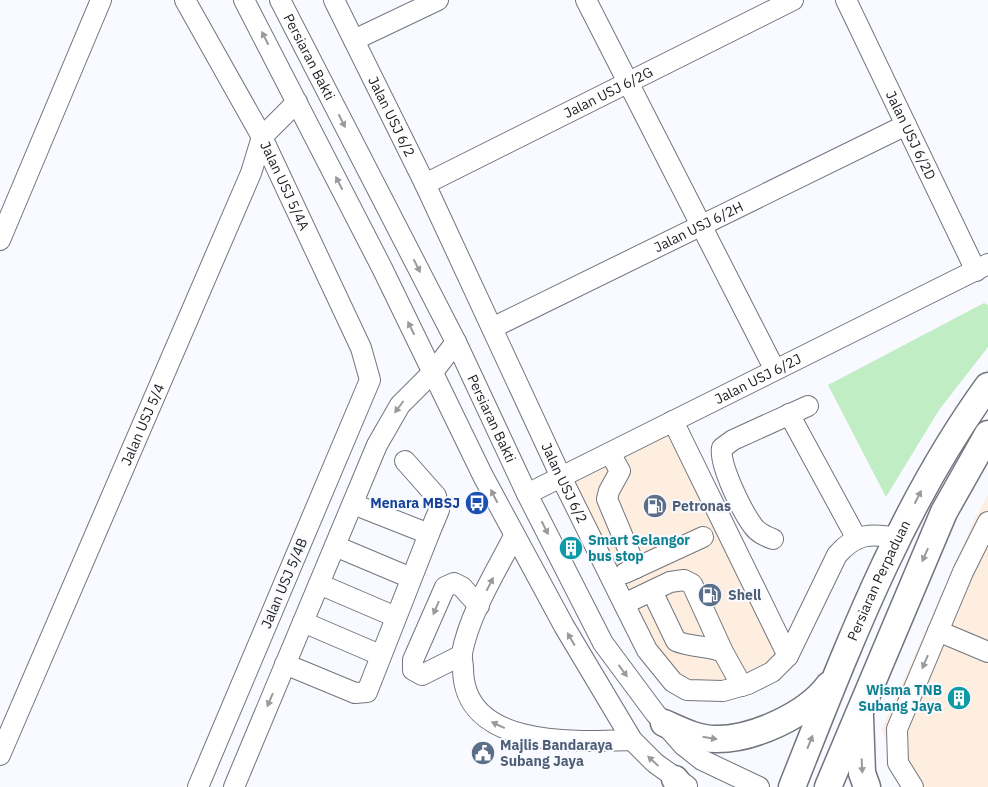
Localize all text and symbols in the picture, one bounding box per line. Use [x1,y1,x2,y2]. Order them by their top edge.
street label: Persiaran Bakti [280,11,339,103]
one-way arrow [261,31,269,45]
street label: Jalan USJ 6/2G [561,63,656,122]
street label: Jalan USJ 6/2 [364,73,419,160]
street label: Jalan USJ 6/2D [882,88,940,183]
one-way arrow [338,114,346,128]
street label: Jalan USJ 5/4A [256,138,314,233]
one-way arrow [335,176,343,190]
street label: Jalan USJ 6/2H [651,197,746,256]
one-way arrow [413,258,421,273]
one-way arrow [407,321,415,335]
street label: Jalan USJ 6/2J [712,350,804,408]
street label: Persiaran Bakti [463,372,520,465]
street label: Jalan USJ 5/4 [117,381,168,468]
one-way arrow [394,400,405,413]
street label: Jalan USJ 6/2 [537,440,591,526]
one-way arrow [490,488,498,503]
bus stop icon: Menara MBSJ [464,490,490,516]
one-way arrow [914,490,922,504]
fuel station icon: Petronas [642,493,668,519]
place label: Menara MBSJ [370,494,460,512]
place label: Petronas [672,497,731,515]
street label: Persiaran Perpaduan [843,517,914,643]
one-way arrow [541,521,549,536]
place label: Smart Selangor bus stop [588,531,690,565]
street label: Jalan USJ 5/4B [257,535,311,631]
building icon: Smart Selangor bus stop [558,535,584,561]
one-way arrow [921,548,929,562]
one-way arrow [486,577,494,591]
fuel station icon: Shell [697,582,723,608]
place label: Shell [728,586,761,604]
one-way arrow [431,601,439,615]
one-way arrow [566,632,575,645]
one-way arrow [920,655,928,669]
one-way arrow [618,664,628,678]
place label: Wisma TNB Subang Jaya [858,681,942,715]
building icon: Wisma TNB Subang Jaya [946,685,972,711]
one-way arrow [266,693,274,707]
one-way arrow [491,721,505,729]
one-way arrow [702,734,718,742]
one-way arrow [806,734,814,749]
place label: Majlis Bandaraya Subang Jaya [500,736,613,770]
public building icon: Majlis Bandaraya Subang Jaya [470,740,496,766]
one-way arrow [647,755,659,767]
one-way arrow [859,758,867,774]

